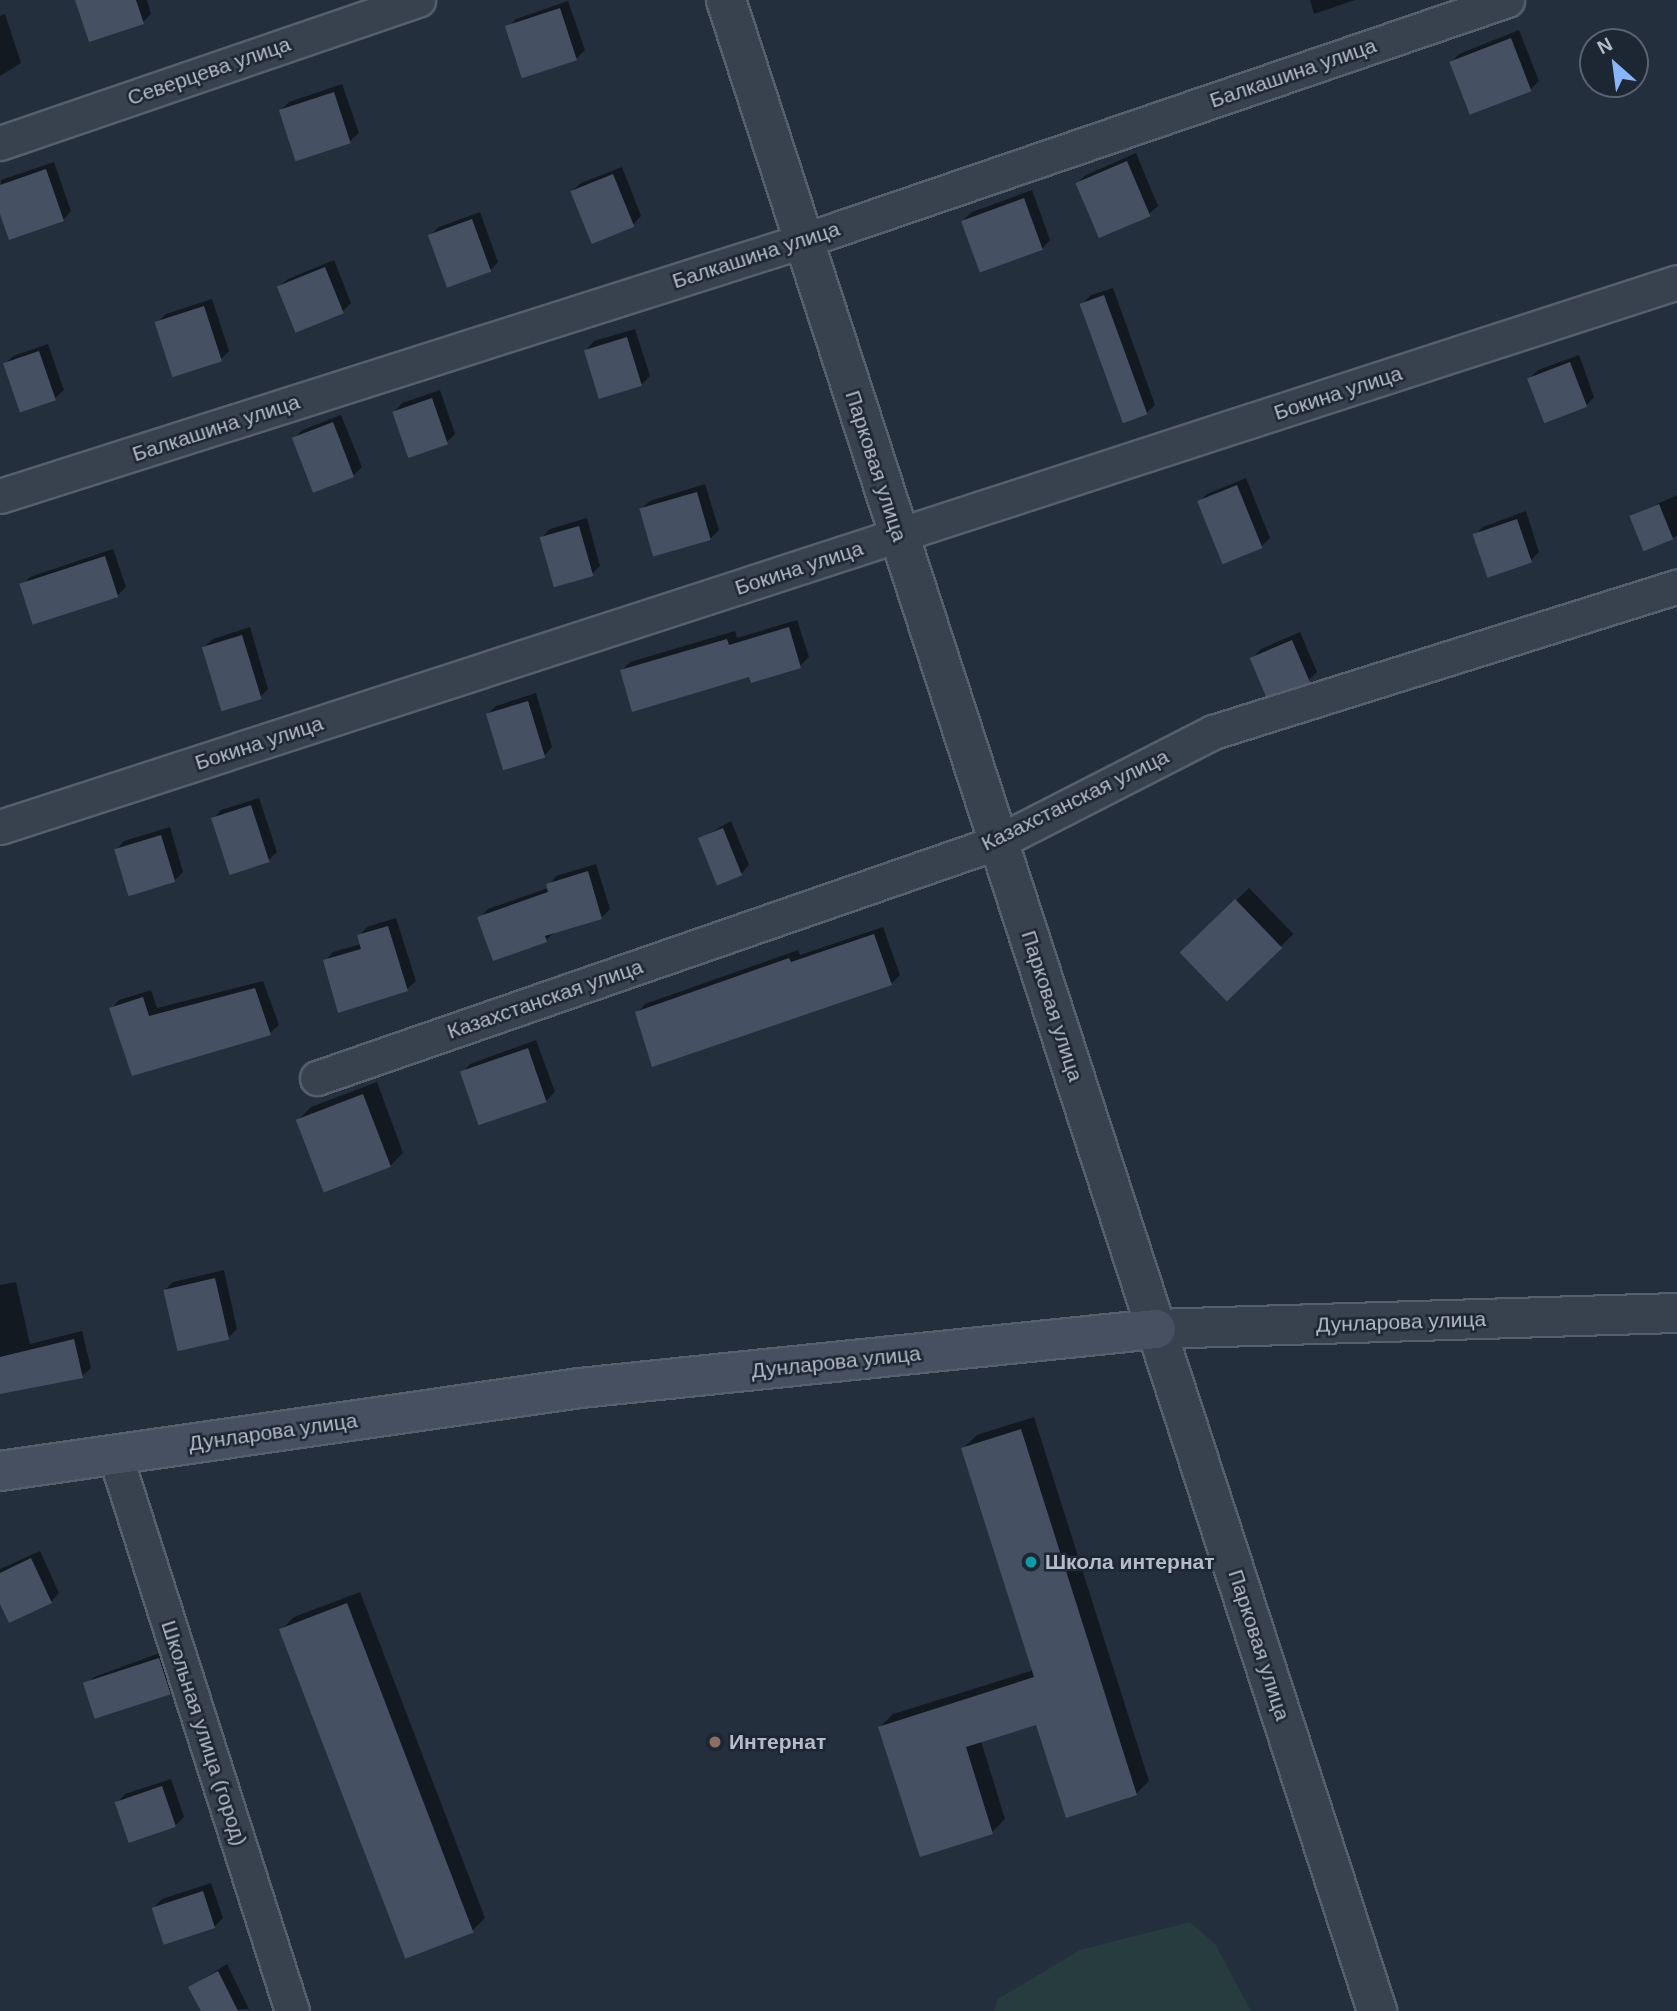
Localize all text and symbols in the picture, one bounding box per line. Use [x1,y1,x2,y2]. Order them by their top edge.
north arrow [1579,28,1649,98]
street label: Северцева улица [124,31,294,111]
street label: Балкашина улица [1206,33,1380,113]
text: N [1594,33,1616,58]
street label: Балкашина улица [669,216,843,294]
street label: Бокина улица [1271,360,1405,426]
street label: Парковая улица [840,387,912,545]
street label: Балкашина улица [129,389,303,467]
street label: Бокина улица [732,535,866,601]
street label: Бокина улица [192,710,326,776]
street label: Казахстанская улица [977,744,1173,856]
street label: Парковая улица [1016,927,1088,1085]
street label: Казахстанская улица [444,954,646,1044]
street label: Дунларова улица [1315,1306,1487,1338]
street label: Дунларова улица [750,1341,922,1383]
street label: Дунларова улица [187,1408,359,1456]
place label: Школа интернат [1045,1549,1215,1575]
marker: Школа интернат [1023,1554,1039,1570]
street label: Парковая улица [1223,1566,1295,1724]
street label: Школьная улица (город) [156,1617,252,1849]
place label: Интернат [729,1729,826,1755]
marker: Интернат [707,1734,723,1750]

